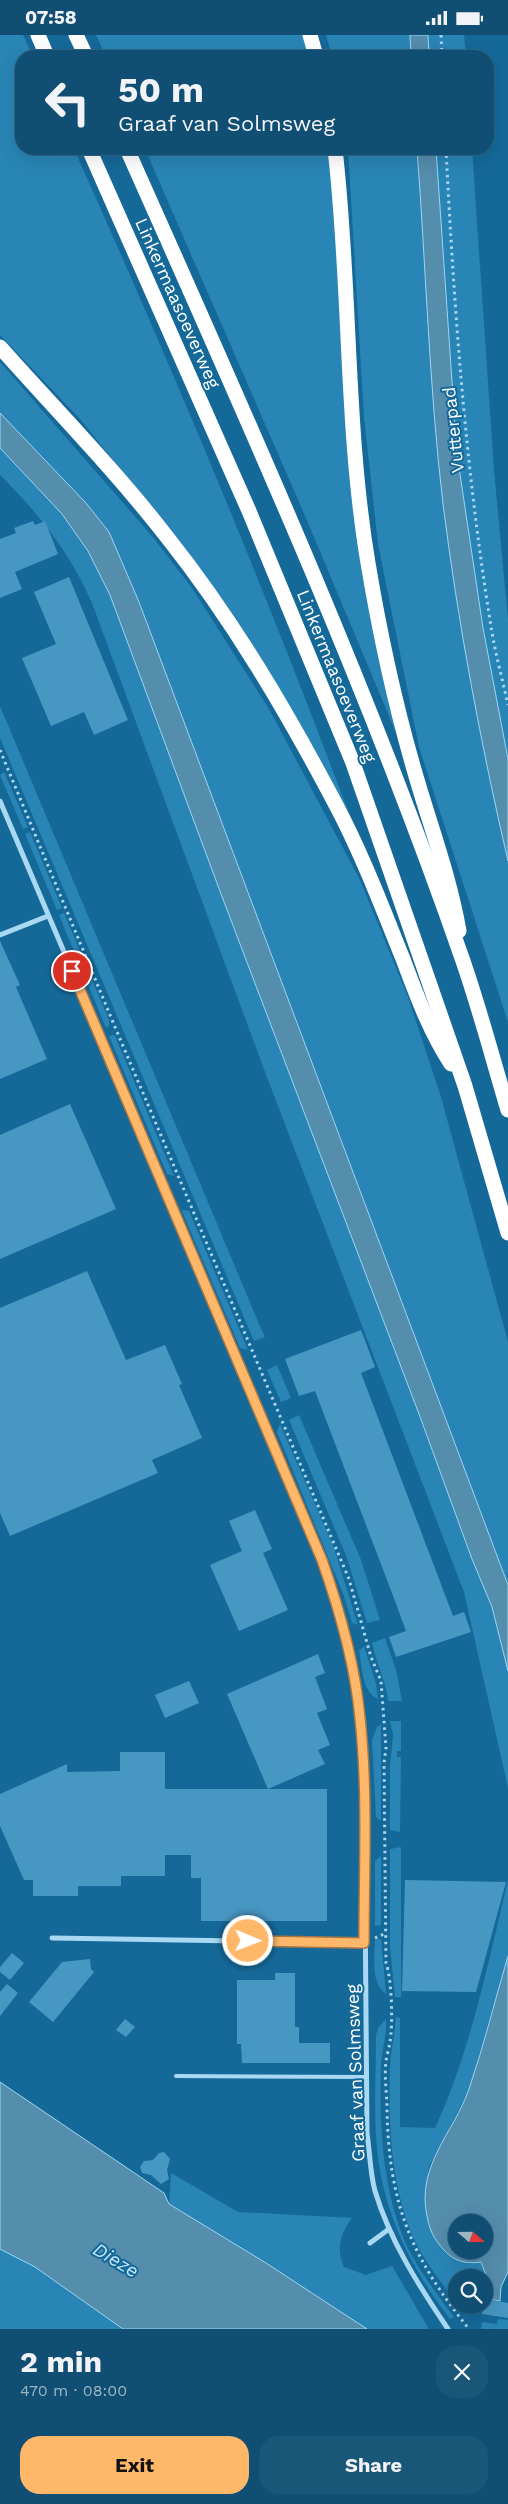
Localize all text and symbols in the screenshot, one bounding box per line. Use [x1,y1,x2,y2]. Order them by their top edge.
text: 07:58 [25,6,77,29]
text: 50 m [118,69,204,111]
icon: left [35,70,100,135]
text: Graaf van Solmsweg [118,111,335,136]
street label: Linkermaasoeverweg [131,215,225,392]
street label: Vutterpad [438,386,468,474]
street label: Linkermaasoeverweg [293,587,381,766]
pin [51,950,93,992]
icon: arrive [58,957,86,985]
position arrow [221,1914,273,1966]
street label: Graaf van Solmsweg [341,1983,369,2162]
north arrow [448,2214,492,2259]
map controls [448,2214,493,2314]
water label: Dieze [89,2237,143,2283]
button: search [448,2269,493,2314]
text: 2 min [20,2344,102,2379]
button: close [436,2346,488,2398]
text: 470 m · 08:00 [20,2381,127,2400]
button: Exit [20,2436,249,2494]
button: Share [259,2436,488,2494]

